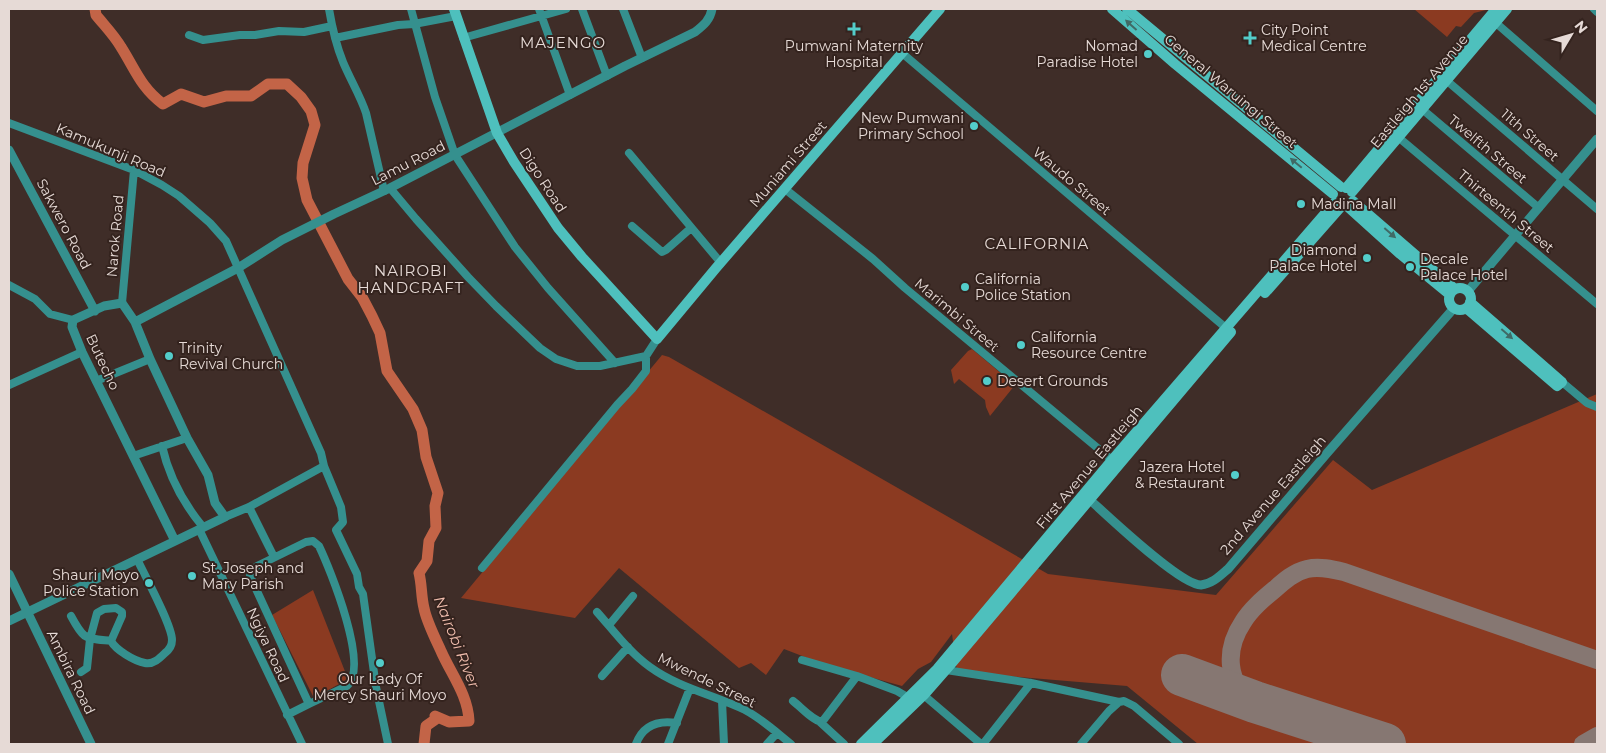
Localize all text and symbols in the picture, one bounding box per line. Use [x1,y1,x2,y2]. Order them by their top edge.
north arrow [1546,10,1596,60]
text: N [1571,17,1592,37]
one-way arrow [1125,19,1137,31]
place label: City Point Medical Centre [1261,21,1367,55]
marker: Pumwani Maternity Hospital [847,22,861,36]
street label: General Waruingi Street [1161,30,1302,152]
marker: City Point Medical Centre [1243,31,1257,45]
street label: Eastleigh 1st Avenue [1366,31,1472,151]
district label: MAJENGO [520,33,606,52]
place label: Pumwani Maternity Hospital [785,37,924,71]
place label: Nomad Paradise Hotel [1037,37,1138,71]
marker: Nomad Paradise Hotel [1142,48,1154,60]
street label: 11th Street [1497,105,1563,165]
place label: New Pumwani Primary School [858,109,964,143]
street label: Twelfth Street [1445,111,1531,188]
street label: Muniami Street [745,117,831,211]
street label: Kamukunji Road [54,119,168,181]
marker: New Pumwani Primary School [968,120,980,132]
street label: Lamu Road [368,137,448,189]
street label: Waudo Street [1029,143,1115,219]
street label: Digo Road [515,144,571,216]
one-way arrow [1290,157,1302,169]
street label: Thirteenth Street [1454,166,1558,257]
street label: Sakwero Road [33,176,95,272]
street label: Narok Road [102,194,128,278]
place label: Madina Mall [1311,195,1396,213]
marker: Madina Mall [1295,198,1307,210]
one-way arrow [1384,227,1396,239]
district label: CALIFORNIA [985,234,1089,253]
place label: Diamond Palace Hotel [1269,241,1357,275]
place label: Decale Palace Hotel [1420,250,1508,284]
marker: Diamond Palace Hotel [1361,252,1373,264]
district label: NAIROBI HANDCRAFT [358,261,464,297]
marker: Decale Palace Hotel [1404,261,1416,273]
place label: California Police Station [975,270,1071,304]
street label: Marimbi Street [911,274,1003,356]
marker: California Police Station [959,281,971,293]
place label: California Resource Centre [1031,328,1147,362]
one-way arrow [1501,328,1513,340]
street label: Butecho [82,331,124,393]
place label: Trinity Revival Church [179,339,283,373]
marker: California Resource Centre [1015,339,1027,351]
marker: Trinity Revival Church [163,350,175,362]
place label: Desert Grounds [997,372,1108,390]
marker: Desert Grounds [981,375,993,387]
street label: First Avenue Eastleigh [1032,401,1146,533]
street label: 2nd Avenue Eastleigh [1216,432,1330,558]
place label: Jazera Hotel & Restaurant [1135,458,1225,492]
marker: Jazera Hotel & Restaurant [1229,469,1241,481]
place label: St. Joseph and Mary Parish [202,559,304,593]
place label: Shauri Moyo Police Station [43,566,139,600]
marker: St. Joseph and Mary Parish [186,570,198,582]
marker: Shauri Moyo Police Station [143,577,155,589]
water label: Nairobi River [430,593,484,692]
street label: Ngiya Road [243,605,293,685]
street label: Ambira Road [43,627,99,717]
street label: Mwende Street [655,648,759,712]
marker: Our Lady Of Mercy Shauri Moyo [374,657,386,669]
place label: Our Lady Of Mercy Shauri Moyo [313,670,447,704]

